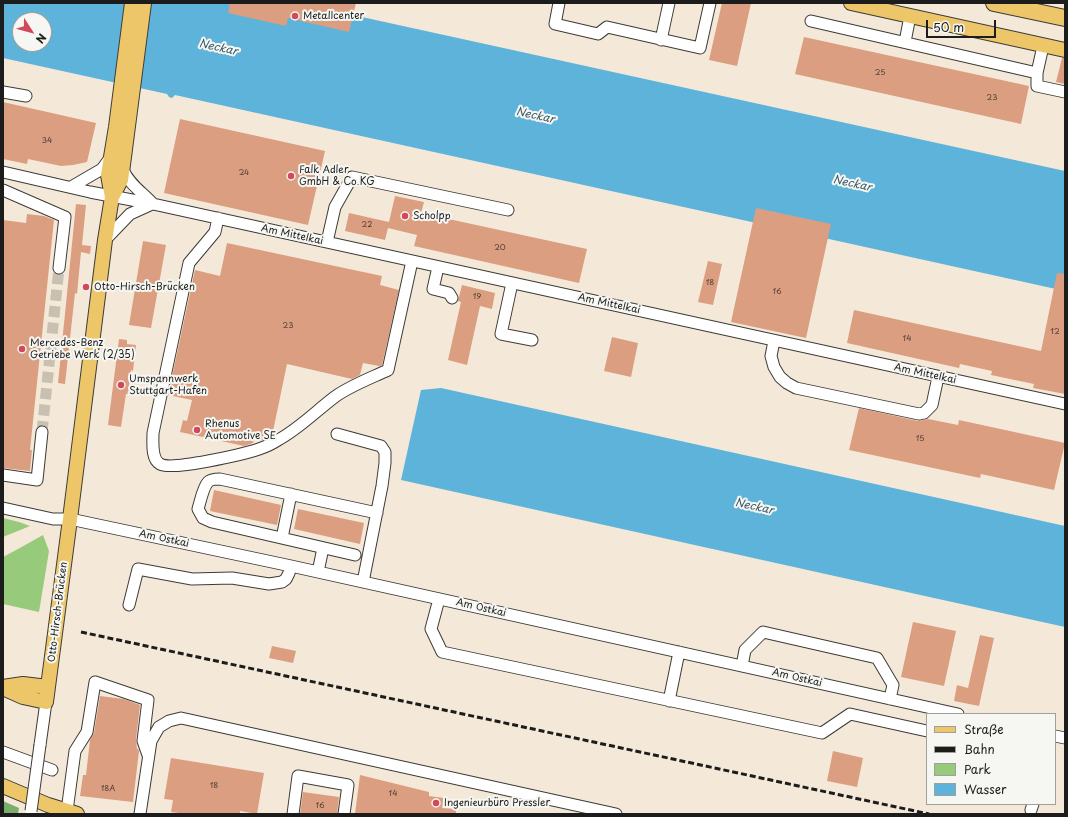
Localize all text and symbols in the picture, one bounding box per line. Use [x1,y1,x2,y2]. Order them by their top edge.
place label: Metallcenter [303,10,364,22]
marker: Metallcenter [290,11,300,21]
north arrow [12,12,52,52]
scale bar [928,12,998,38]
text: 50 m [933,18,964,36]
text: N [32,30,51,47]
water label: Neckar [197,37,239,59]
house number: 25 [875,68,885,78]
house number: 23 [987,93,997,103]
water label: Neckar [514,105,556,127]
house number: 34 [42,136,52,146]
place label: Falk Adler GmbH & Co KG [299,164,375,188]
house number: 24 [239,168,249,178]
marker: Falk Adler GmbH & Co KG [286,171,296,181]
water label: Neckar [831,173,873,195]
place label: Scholpp [413,210,451,222]
marker: Scholpp [400,211,410,221]
house number: 22 [362,220,372,230]
street label: Am Mittelkai [260,223,324,247]
house number: 20 [494,243,506,253]
house number: 18 [706,278,714,288]
place label: Otto-Hirsch-Brücken [94,281,195,293]
marker: Otto-Hirsch-Brücken [81,282,91,292]
house number: 16 [772,287,782,297]
house number: 19 [473,292,481,302]
street label: Am Mittelkai [577,292,641,316]
house number: 23 [283,321,293,331]
house number: 12 [1050,327,1060,337]
house number: 14 [903,334,911,344]
place label: Mercedes-Benz Getriebe Werk (2/35) [30,337,135,360]
marker: Mercedes-Benz Getriebe Werk (2/35) [17,344,27,354]
street label: Am Mittelkai [893,362,957,386]
place label: Umspannwerk Stuttgart-Hafen [129,373,207,396]
marker: Umspannwerk Stuttgart-Hafen [116,380,126,390]
place label: Rhenus Automotive SE [205,418,276,442]
marker: Rhenus Automotive SE [192,425,202,435]
house number: 15 [916,434,924,444]
water label: Neckar [733,496,775,518]
street label: Am Ostkai [138,528,190,550]
street label: Otto-Hirsch-Brücken [46,561,70,663]
street label: Am Ostkai [455,596,507,620]
street label: Am Ostkai [771,666,823,690]
legend [926,713,1056,805]
text: Straße [964,720,1004,738]
text: Bahn [964,740,995,758]
text: Park [964,760,991,778]
text: Wasser [964,780,1007,798]
house number: 18 [210,781,218,791]
house number: 18A [101,784,115,794]
house number: 14 [389,789,397,799]
place label: Ingenieurbüro Pressler [444,797,550,809]
marker: Ingenieurbüro Pressler [431,798,441,808]
house number: 16 [315,801,325,811]

